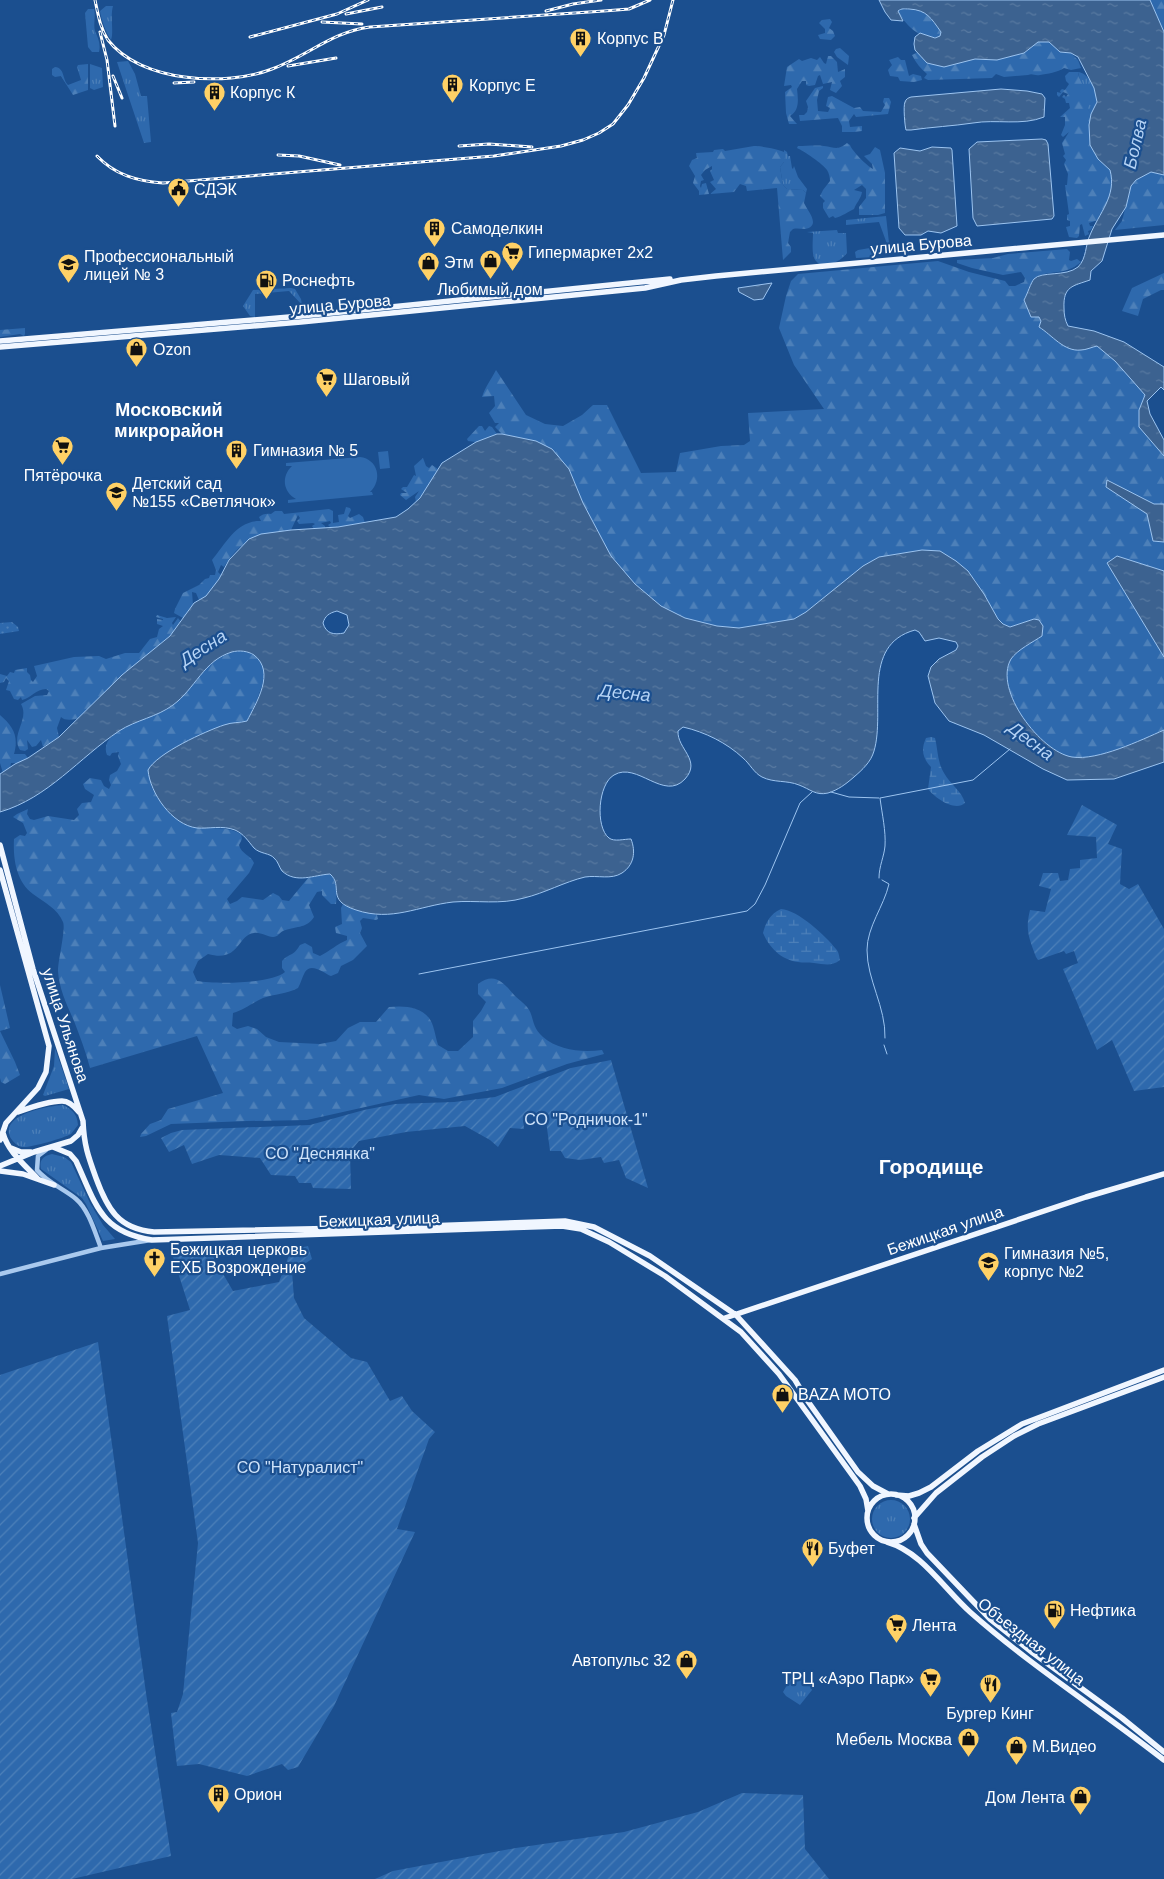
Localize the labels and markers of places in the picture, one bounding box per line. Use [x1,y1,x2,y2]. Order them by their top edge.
building icon: Корпус В [569,26,593,57]
place label: Корпус В [597,30,664,47]
building icon: Корпус Е [441,73,465,104]
place label: Корпус Е [469,77,536,94]
building icon: Корпус К [202,80,226,111]
place label: Корпус К [230,84,296,101]
public building icon: СДЭК [166,177,190,208]
place label: СДЭК [194,181,238,198]
building icon: Самоделкин [423,216,447,247]
place label: Самоделкин [451,220,543,237]
supermarket icon: Гипермаркет 2х2 [500,240,524,271]
place label: Гипермаркет 2х2 [528,244,653,261]
place label: Профессиональный лицей № 3 [84,248,234,283]
shop icon: Любимый дом [478,248,502,279]
shop icon: Этм [416,250,440,281]
school or university icon: Профессиональный лицей № 3 [56,253,80,284]
place label: Этм [444,254,474,271]
fuel station icon: Роснефть [254,268,278,299]
place label: Роснефть [282,272,355,289]
place label: Любимый дом [437,281,543,298]
shop icon: Ozon [125,337,149,368]
place label: Ozon [153,341,191,358]
supermarket icon: Шаговый [315,367,339,398]
place label: Шаговый [343,371,410,388]
supermarket icon: Пятёрочка [51,434,75,465]
building icon: Гимназия № 5 [225,438,249,469]
place label: Гимназия № 5 [253,442,358,459]
place label: Пятёрочка [24,467,102,484]
place label: Детский сад №155 «Светлячок» [132,475,276,510]
school or university icon: Детский сад №155 «Светлячок» [104,480,128,511]
place label: Бежицкая церковь ЕХБ Возрождение [170,1241,307,1276]
place label: Гимназия №5, корпус №2 [1004,1245,1109,1280]
church icon: Бежицкая церковь ЕХБ Возрождение [142,1246,166,1277]
school or university icon: Гимназия №5, корпус №2 [976,1250,1000,1281]
shop icon: BAZA MOTO [770,1382,794,1413]
place label: BAZA MOTO [798,1386,891,1403]
restaurant icon: Буфет [800,1536,824,1567]
place label: Буфет [828,1540,876,1557]
fuel station icon: Нефтика [1042,1598,1066,1629]
place label: Нефтика [1070,1602,1136,1619]
supermarket icon: Лента [884,1613,908,1644]
place label: Лента [912,1617,956,1634]
shop icon: Автопульс 32 [675,1648,699,1679]
place label: Автопульс 32 [572,1652,671,1669]
supermarket icon: ТРЦ «Аэро Парк» [918,1666,942,1697]
place label: ТРЦ «Аэро Парк» [782,1670,914,1687]
restaurant icon: Бургер Кинг [978,1672,1002,1703]
place label: Бургер Кинг [946,1705,1034,1722]
shop icon: Мебель Москва [956,1727,980,1758]
place label: Мебель Москва [836,1731,952,1748]
shop icon: М.Видео [1004,1734,1028,1765]
place label: М.Видео [1032,1738,1097,1755]
building icon: Орион [206,1782,230,1813]
shop icon: Дом Лента [1069,1785,1093,1816]
place label: Орион [234,1786,282,1803]
place label: Дом Лента [985,1789,1065,1806]

